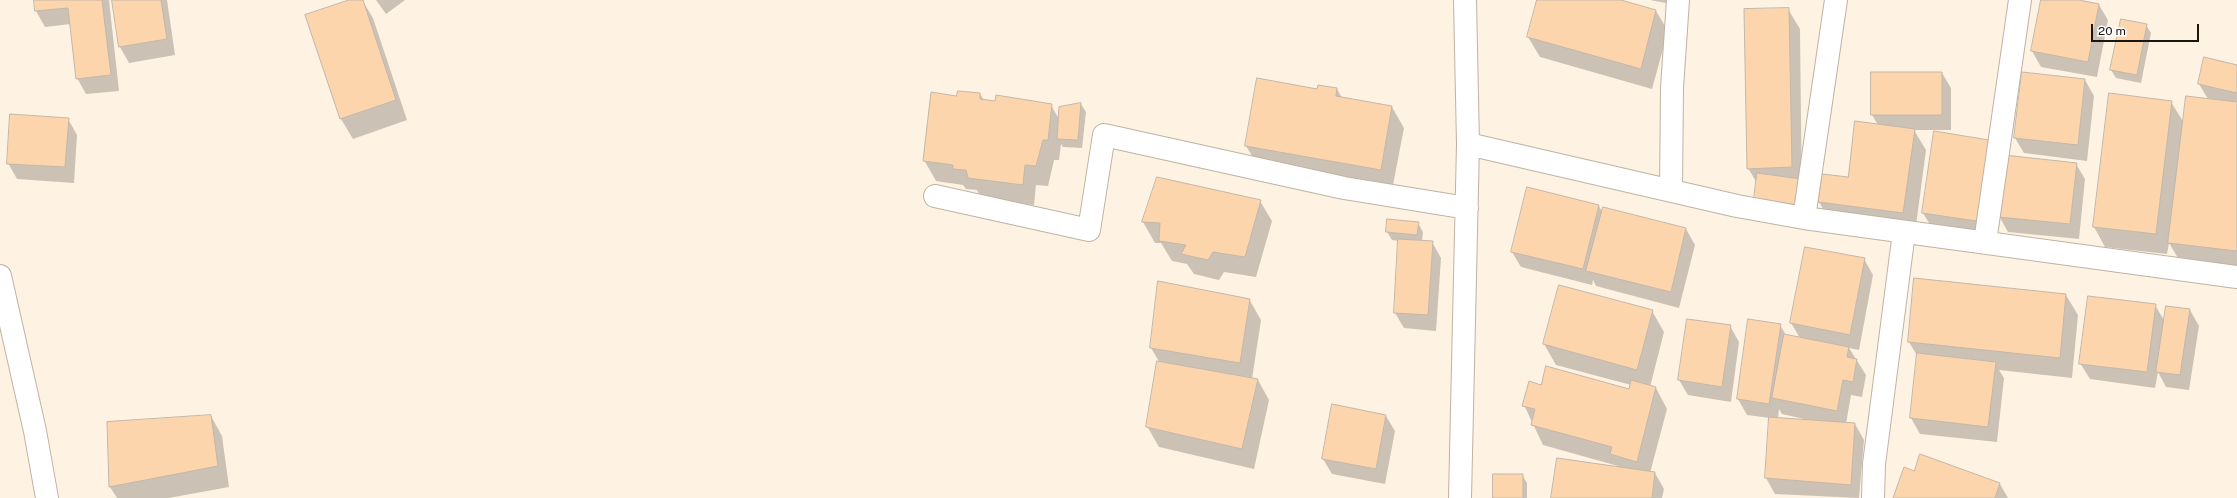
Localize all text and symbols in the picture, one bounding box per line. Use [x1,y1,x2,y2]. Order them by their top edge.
scale bar [2093,16,2201,42]
text: 20 m [2098,24,2126,38]

